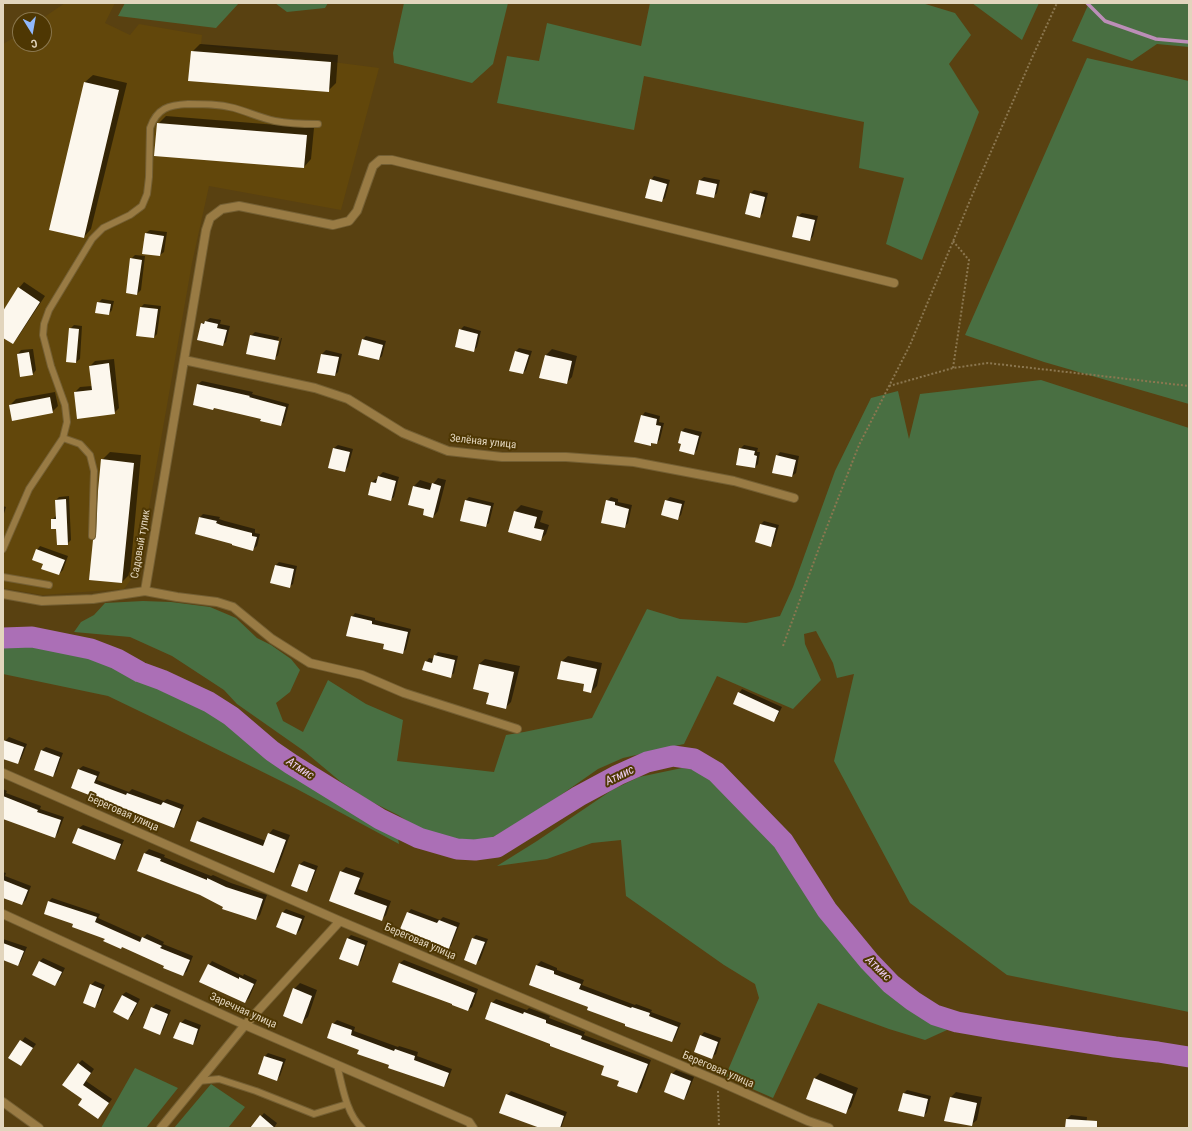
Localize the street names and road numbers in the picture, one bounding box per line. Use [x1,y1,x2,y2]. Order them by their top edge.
street label: Зелёная улица [449,432,517,452]
street label: Садовый тупик [128,508,154,580]
street label: Береговая улица [85,791,161,835]
street label: Береговая улица [382,921,458,963]
street label: Заречная улица [207,990,279,1032]
street label: Береговая улица [680,1049,756,1091]

